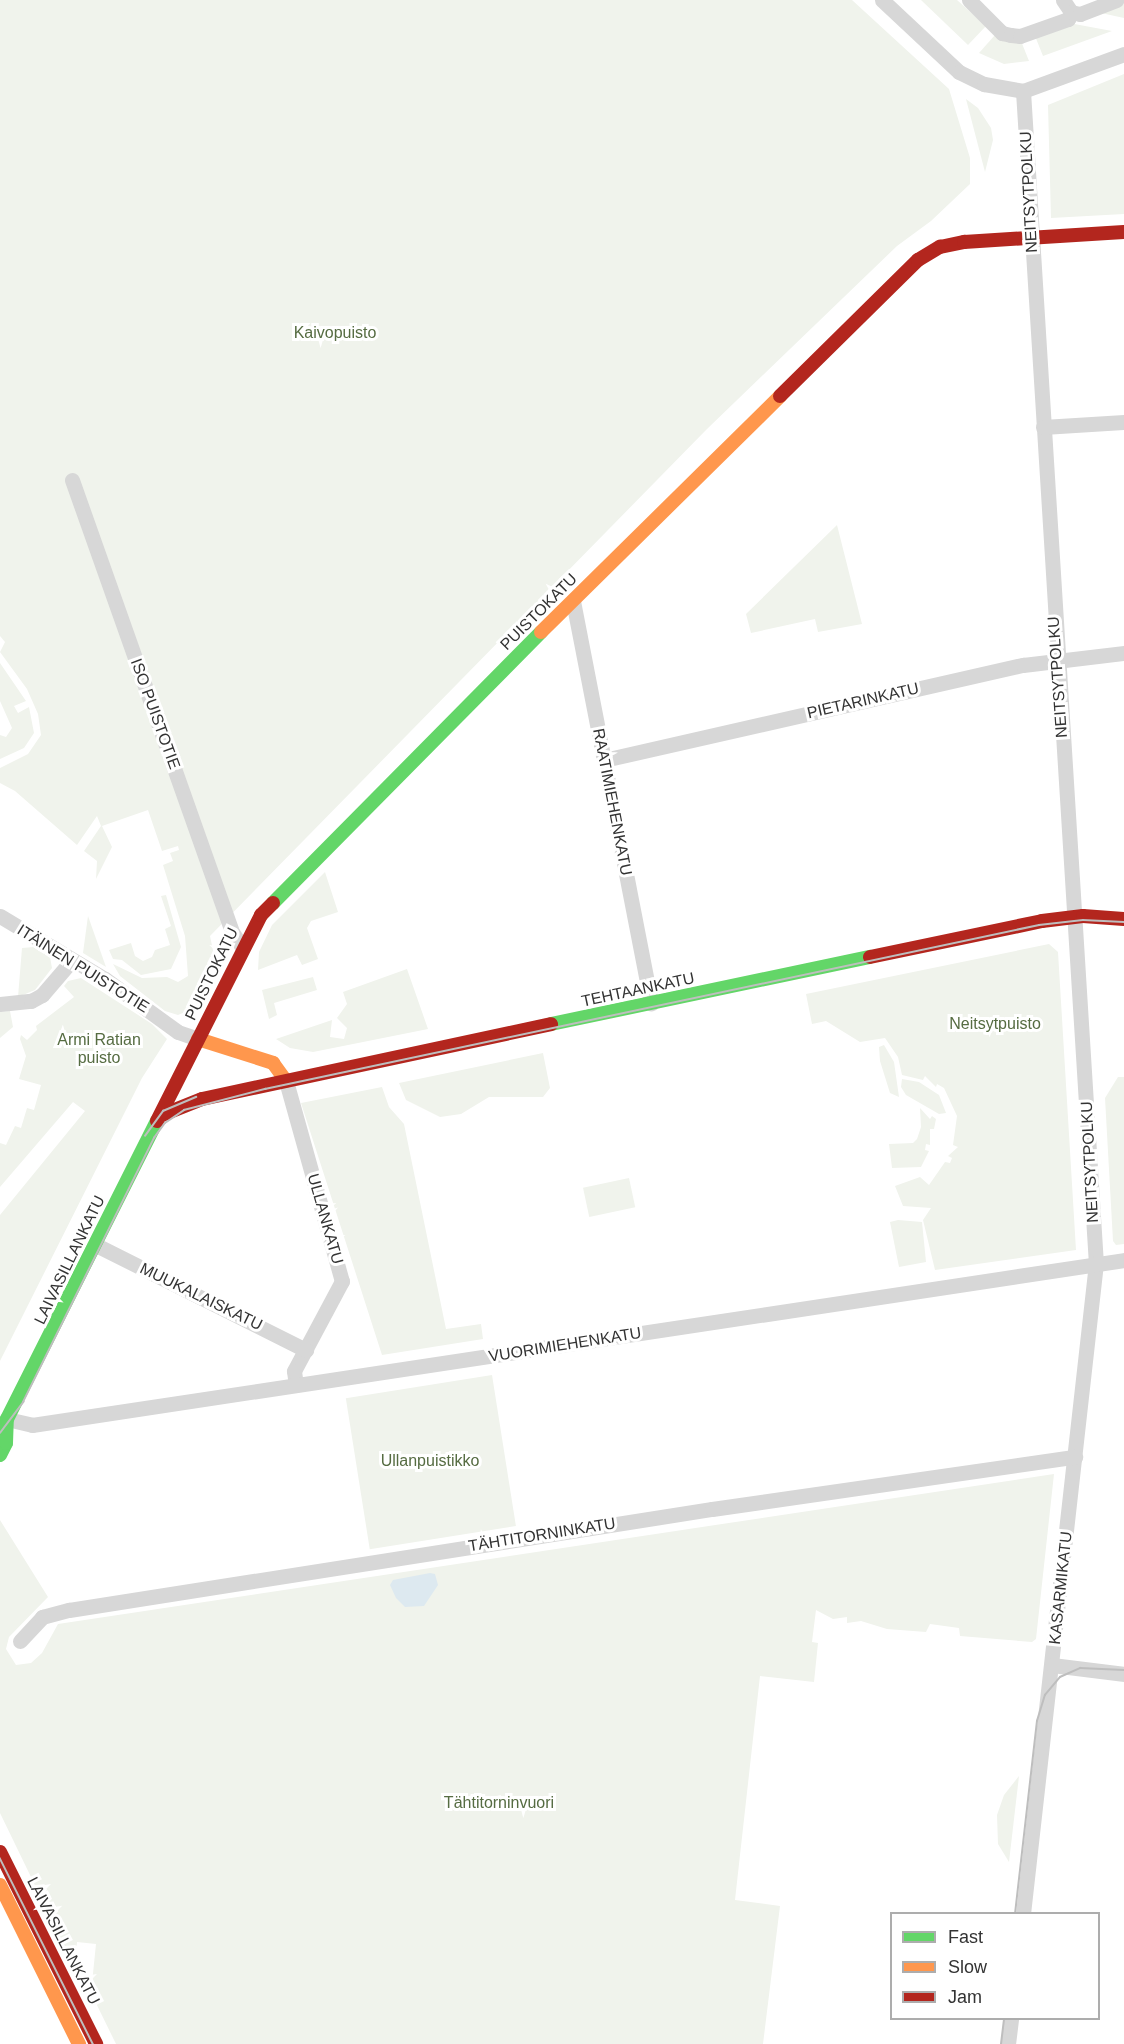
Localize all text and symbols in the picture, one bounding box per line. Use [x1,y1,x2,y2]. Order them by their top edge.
street label: NEITSYTPOLKU [1016,131,1042,253]
park label: Kaivopuisto [294,323,376,343]
street label: PUISTOKATU [497,570,581,654]
street label: NEITSYTPOLKU [1044,616,1072,738]
street label: ISO PUISTOTIE [126,656,184,772]
street label: PIETARINKATU [805,679,921,723]
street label: RAATIMIEHENKATU [588,727,636,877]
street label: ITÄINEN PUISTOTIE [14,921,152,1017]
street label: PUISTOKATU [181,925,243,1023]
street label: TEHTAANKATU [580,969,696,1011]
park label: Neitsytpuisto [949,1014,1041,1034]
park label: Armi Ratian puisto [57,1030,141,1068]
street label: NEITSYTPOLKU [1077,1101,1103,1223]
street label: ULLANKATU [303,1172,347,1266]
street label: LAIVASILLANKATU [31,1193,109,1327]
street label: MUUKALAISKATU [137,1259,265,1335]
street label: VUORIMIEHENKATU [487,1323,643,1367]
park label: Ullanpuistikko [381,1451,479,1471]
street label: TÄHTITORNINKATU [467,1514,617,1556]
street label: KASARMIKATU [1046,1531,1076,1645]
park label: Tähtitorninvuori [444,1793,554,1813]
street label: LAIVASILLANKATU [22,1874,104,2008]
legend [890,1912,1100,2020]
text: Fast [948,1927,983,1947]
text: Slow [948,1957,987,1977]
text: Jam [948,1987,982,2007]

